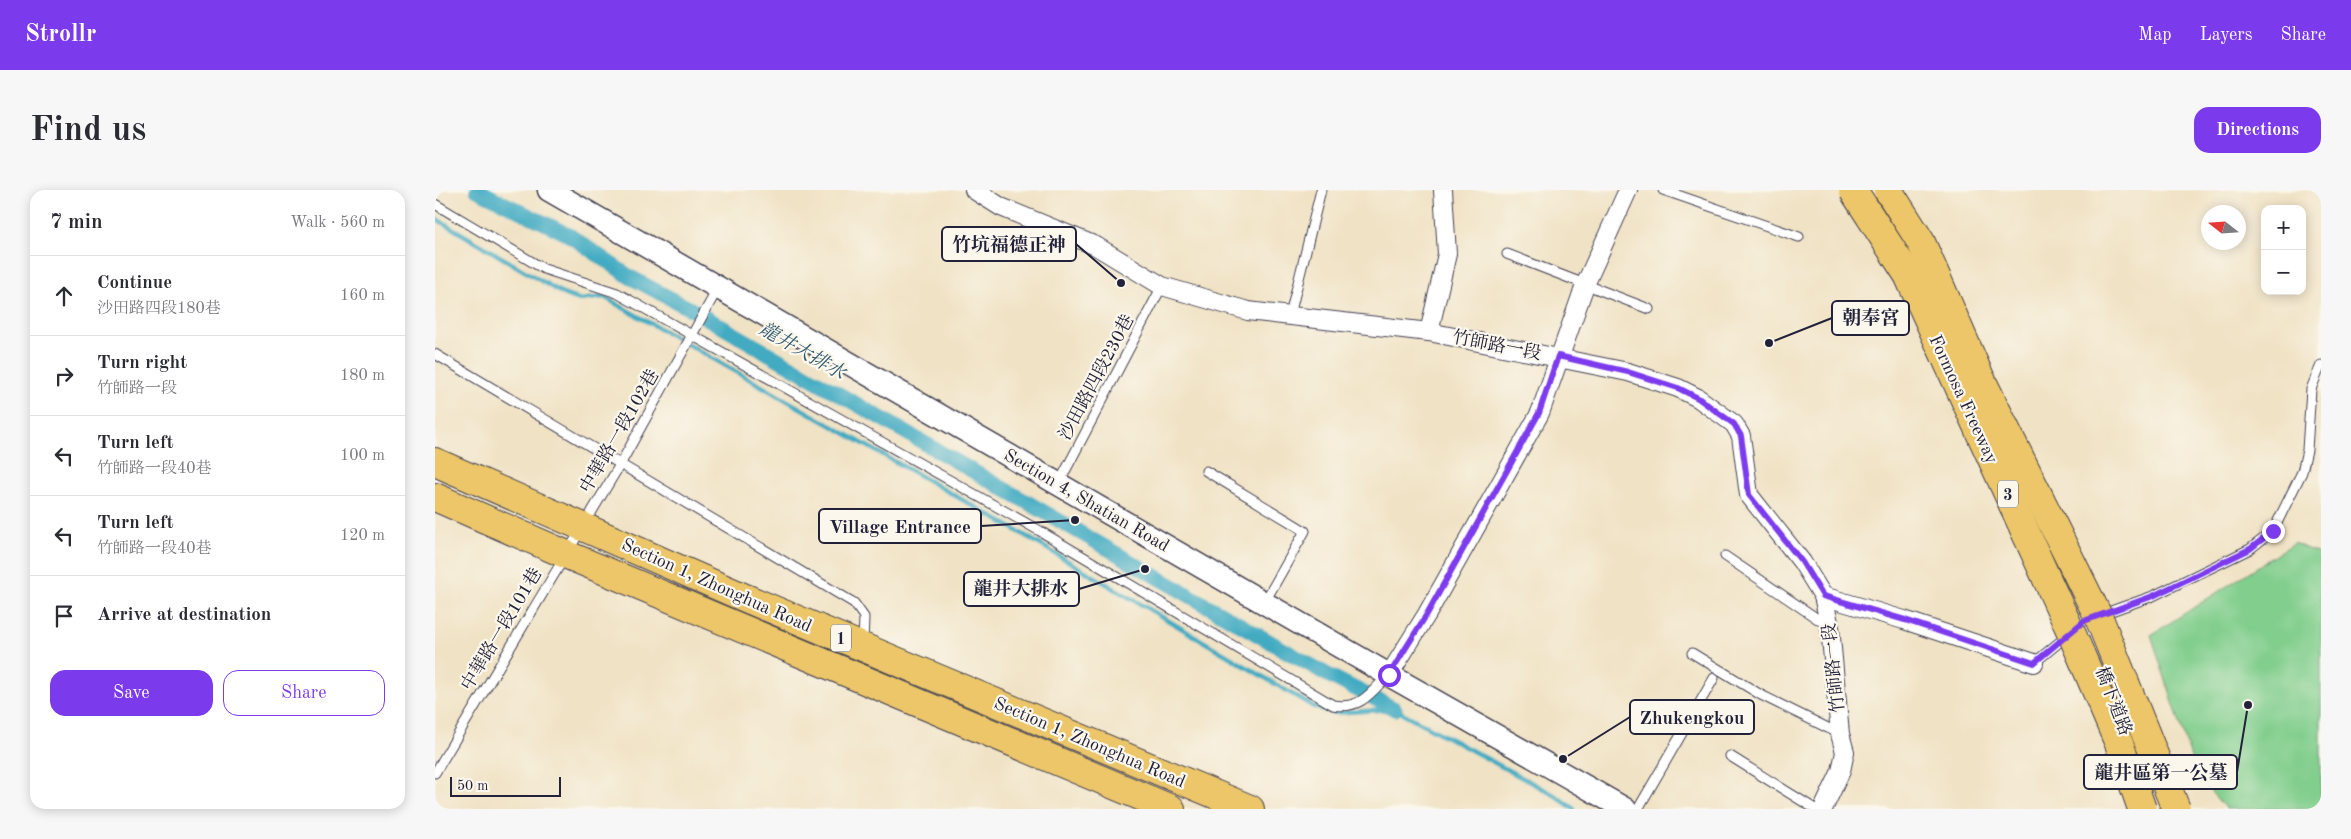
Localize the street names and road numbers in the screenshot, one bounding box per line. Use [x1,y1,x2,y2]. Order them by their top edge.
street label: 沙田路四段230巷 [1054,311,1138,443]
street label: 竹師路一段 [1451,327,1543,363]
street label: Formosa Freeway [1925,332,2001,467]
street label: 中華路一段102巷 [576,366,662,496]
street label: Section 4, Shatian Road [1001,446,1172,556]
road number: 3 [1998,480,2018,508]
street label: Section 1, Zhonghua Road [619,536,814,636]
street label: 中華路一段101巷 [457,564,545,694]
street label: 竹師路一段 [1818,622,1848,714]
road number: 1 [831,624,851,652]
street label: 橋下道路 [2092,664,2136,738]
street label: Section 1, Zhonghua Road [991,694,1188,791]

